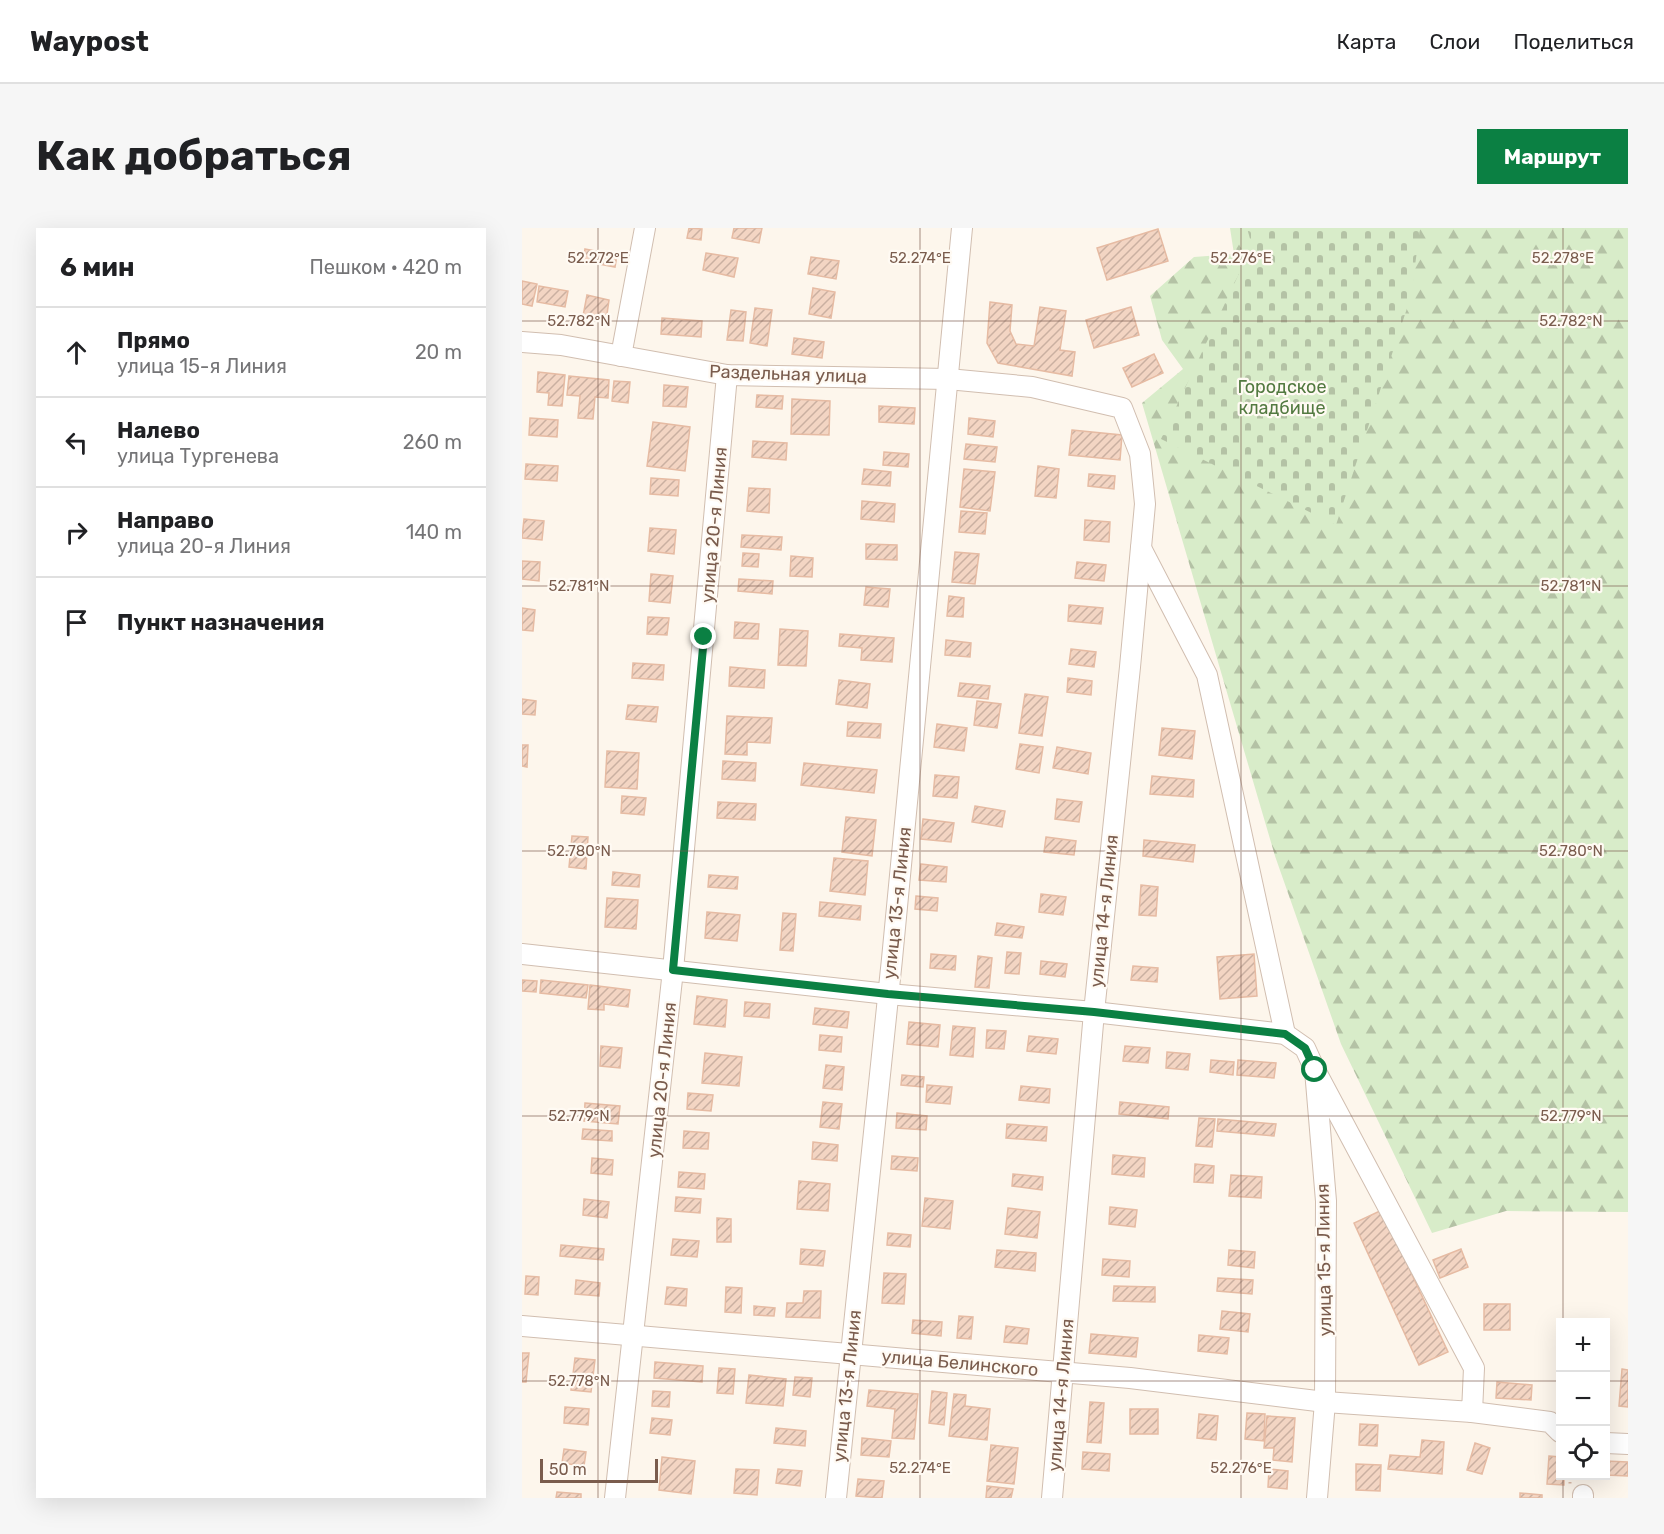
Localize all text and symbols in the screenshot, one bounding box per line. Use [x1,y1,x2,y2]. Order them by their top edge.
text: Waypost [30,25,149,58]
text: Карта [1336,29,1396,54]
text: Слои [1429,29,1480,54]
text: Поделиться [1513,29,1634,54]
button: Маршрут [1477,129,1628,184]
text: Как добраться [36,131,352,181]
text: 52.272°E [567,249,629,267]
text: 52.274°E [889,249,951,267]
text: 52.276°E [1210,249,1272,267]
text: 52.278°E [1532,249,1594,267]
text: 6 мин [60,252,134,283]
text: Пешком · 420 m [309,255,462,279]
text: 52.782°N [547,312,611,330]
text: 52.782°N [1539,312,1603,330]
text: Прямо [117,327,190,354]
icon: ahead [60,336,93,369]
text: 20 m [415,340,462,364]
text: улица 15-я Линия [117,354,287,378]
street label: Раздельная улица [709,360,867,388]
park label: Городское кладбище [1238,376,1326,419]
text: Налево [117,417,200,444]
icon: left [60,426,93,459]
text: 260 m [403,430,462,454]
text: улица Тургенева [117,444,279,468]
street label: улица 20-я Линия [696,446,732,604]
text: Направо [117,507,214,534]
icon: right [60,516,93,549]
text: 140 m [406,520,462,544]
text: улица 20-я Линия [117,534,291,558]
text: 52.781°N [549,577,609,595]
text: 52.781°N [1541,577,1601,595]
icon: arrive [60,606,93,639]
text: Пункт назначения [117,609,325,636]
route end [690,623,716,649]
street label: улица 13-я Линия [878,826,916,980]
street label: улица 14-я Линия [1085,834,1123,988]
text: 52.780°N [547,842,611,860]
text: 52.780°N [1539,842,1603,860]
street label: улица 20-я Линия [643,1001,681,1159]
route start [1301,1056,1327,1082]
text: 52.779°N [548,1107,610,1125]
text: 52.779°N [1540,1107,1602,1125]
street label: улица 15-я Линия [1312,1183,1336,1337]
street label: улица 13-я Линия [828,1309,866,1463]
street label: улица 14-я Линия [1043,1318,1079,1472]
map controls [1556,1318,1610,1480]
button: + [1556,1318,1610,1372]
street label: улица Белинского [881,1345,1039,1381]
text: 52.778°N [548,1372,610,1390]
button: − [1556,1372,1610,1426]
button: locate [1556,1426,1610,1480]
scale bar [540,1456,658,1484]
text: 52.274°E [889,1459,951,1477]
text: 52.276°E [1210,1459,1272,1477]
text: 50 m [549,1460,587,1479]

